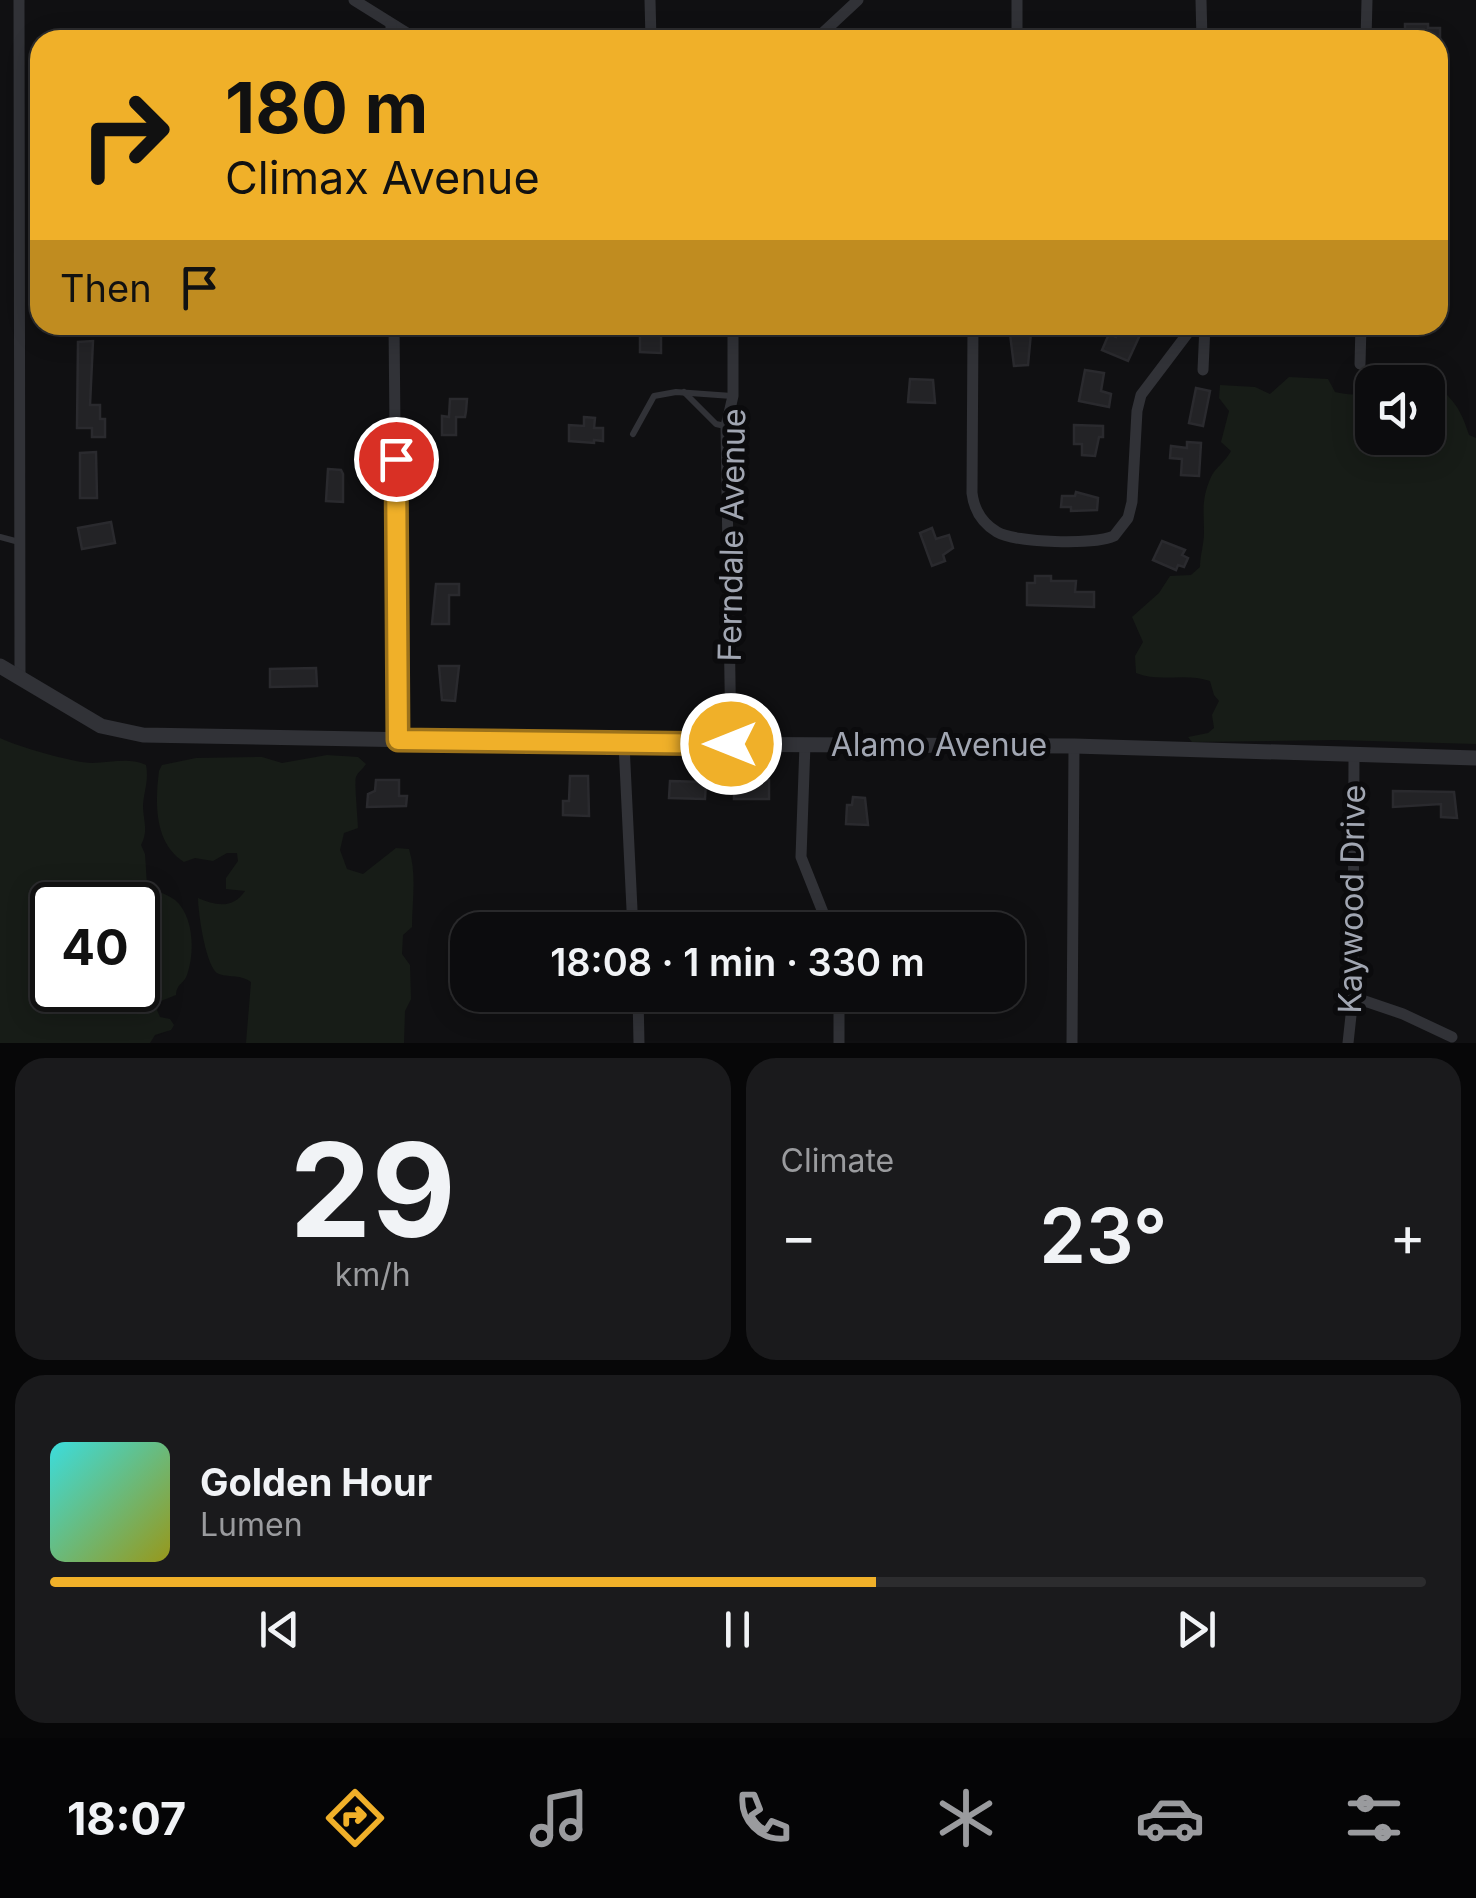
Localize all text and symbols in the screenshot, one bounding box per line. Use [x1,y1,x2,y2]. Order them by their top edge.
text: 180 m [225,65,428,150]
icon: right [60,70,190,200]
text: Climax Avenue [225,150,540,205]
icon: arrive [172,260,227,315]
text: Then [60,265,152,311]
map controls [1355,365,1445,455]
button: sound [1355,365,1445,455]
street label: Ferndale Avenue [710,408,753,662]
pin [354,417,439,502]
icon: arrive [369,432,424,487]
position arrow [679,692,783,796]
street label: Alamo Avenue [831,725,1047,764]
street label: Kaywood Drive [1330,784,1373,1014]
speed limit sign: 40 [30,882,160,1012]
text: 18:08 · 1 min · 330 m [550,939,925,985]
text: 29 [290,1111,456,1268]
text: Climate [781,1141,894,1180]
text: 23° [1039,1190,1167,1281]
text: − [781,1203,817,1269]
text: + [1390,1203,1426,1269]
text: km/h [335,1255,411,1294]
text: Golden Hour [200,1459,432,1505]
text: Lumen [200,1505,303,1544]
icon: previous [252,1602,307,1657]
icon: pause [710,1602,765,1657]
icon: next [1169,1602,1224,1657]
icon: directions [320,1783,390,1853]
icon: music [524,1783,594,1853]
icon: phone [728,1783,798,1853]
icon: climate [931,1783,1001,1853]
icon: car [1135,1783,1205,1853]
icon: filters [1339,1783,1409,1853]
text: 18:07 [67,1791,186,1846]

